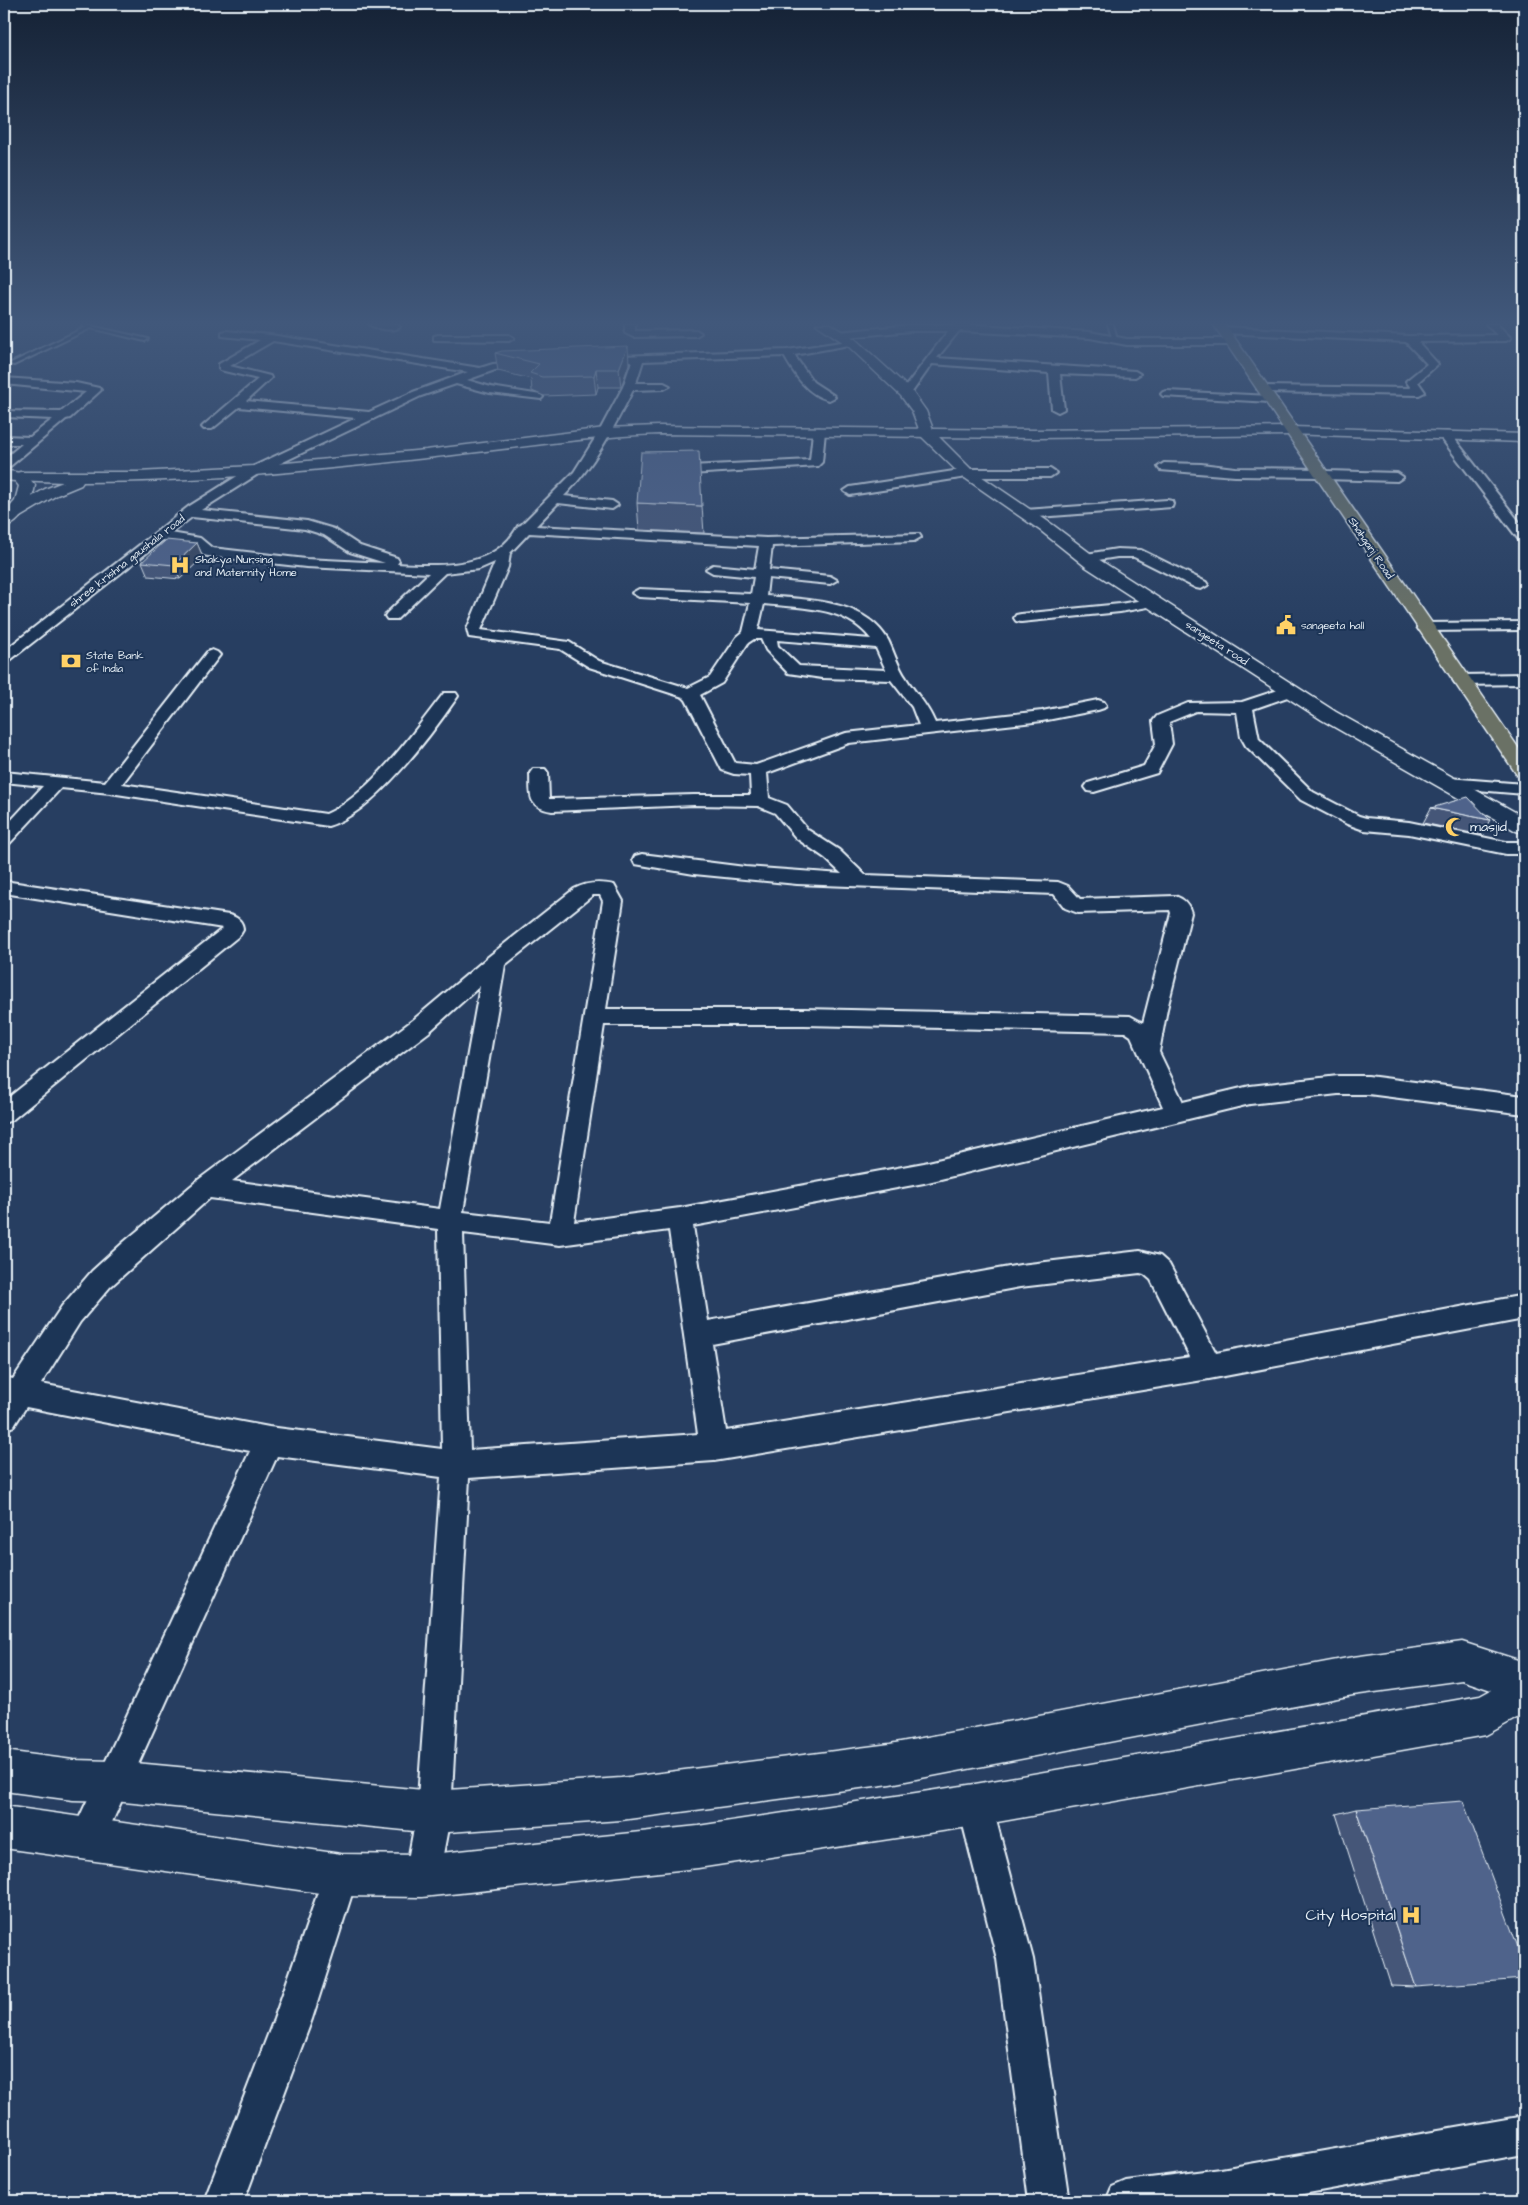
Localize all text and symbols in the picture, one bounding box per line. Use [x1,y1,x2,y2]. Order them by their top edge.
street label: shree krishna gaushala road [66,511,189,612]
street label: Shahganj Road [1344,514,1398,583]
place label: Shakya Nursing and Maternity Home [195,552,297,581]
hospital icon: Shakya Nursing and Maternity Home [169,554,191,576]
public building icon: sangeeta hall [1275,614,1297,636]
street label: sangeeta road [1182,617,1252,670]
place label: sangeeta hall [1301,618,1364,634]
place label: State Bank of India [86,648,144,676]
bank icon: State Bank of India [60,650,82,672]
mosque icon: masjid [1444,816,1466,838]
place label: masjid [1470,817,1507,837]
place label: City Hospital [1305,1904,1396,1927]
hospital icon: City Hospital [1400,1904,1422,1926]

